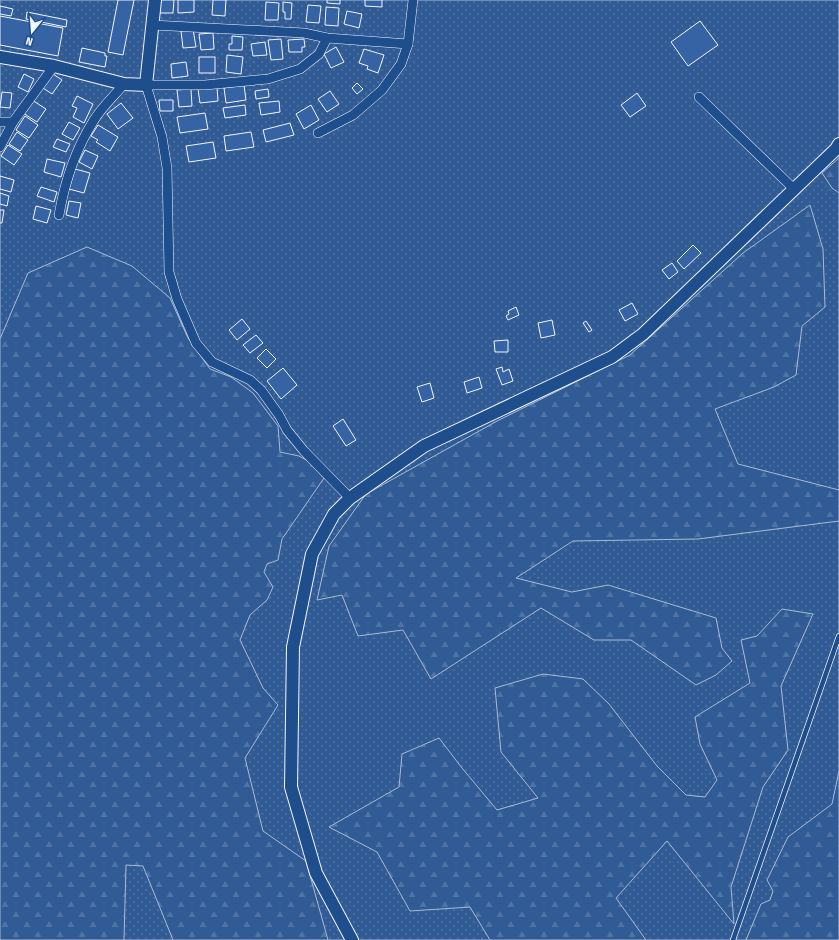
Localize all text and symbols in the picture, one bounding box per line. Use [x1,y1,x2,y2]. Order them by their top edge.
north arrow [12,12,52,52]
text: N [24,34,34,48]

